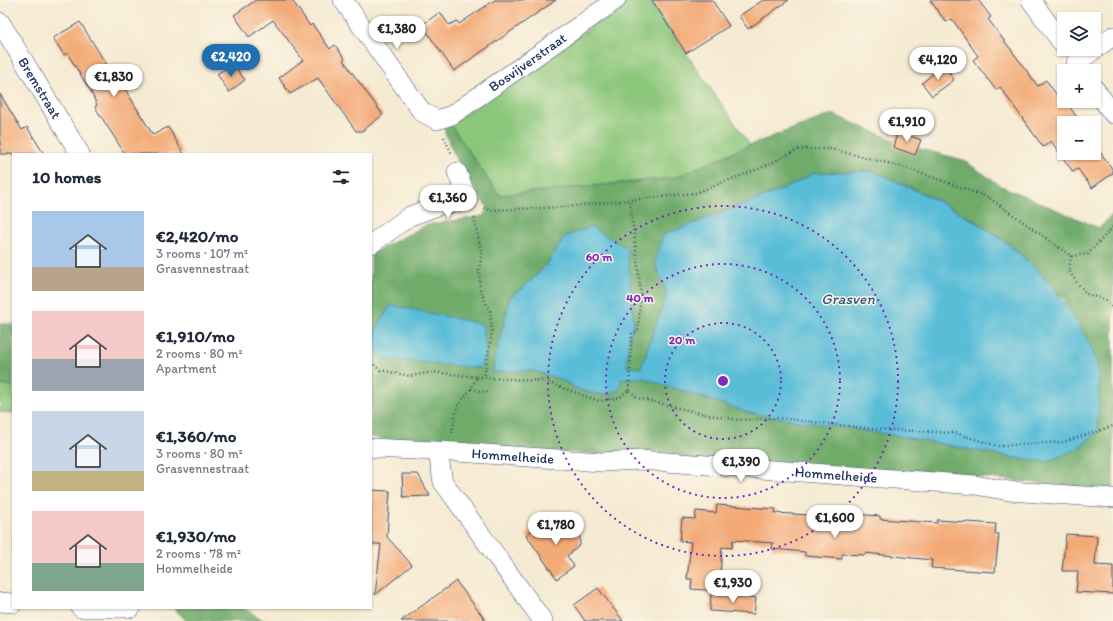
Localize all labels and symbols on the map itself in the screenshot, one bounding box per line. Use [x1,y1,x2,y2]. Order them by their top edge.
pin: €1,380 [364,16,430,50]
street label: Bosvijverstraat [486,29,570,96]
pin: €2,420 [198,44,264,78]
pin: €4,120 [905,47,971,81]
street label: Bremstraat [14,54,65,122]
pin: €1,830 [81,64,147,98]
pin: €1,910 [874,109,940,143]
pin: €1,360 [415,185,481,219]
text: 60 m [586,250,613,264]
water label: Grasven [821,290,875,308]
text: 40 m [626,291,655,305]
text: 20 m [669,333,696,347]
centre of rings [716,374,730,388]
street label: Hommelheide [471,445,555,468]
pin: €1,390 [708,449,774,483]
street label: Hommelheide [794,464,878,487]
pin: €1,600 [802,505,868,539]
pin: €1,780 [523,512,589,546]
pin: €1,930 [700,570,766,604]

